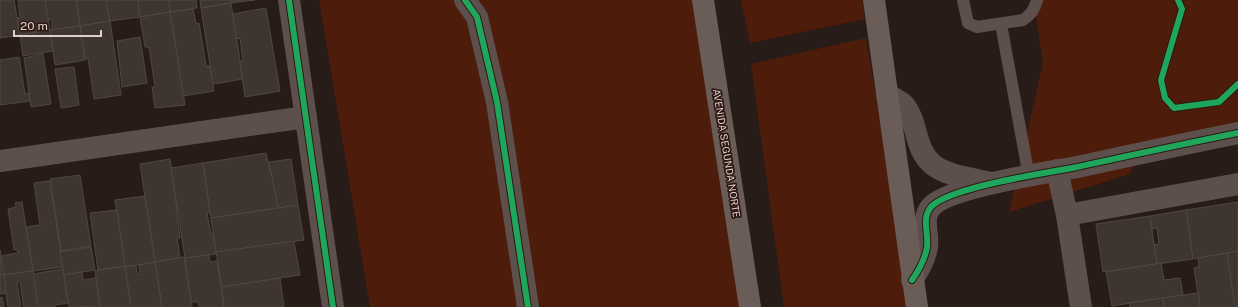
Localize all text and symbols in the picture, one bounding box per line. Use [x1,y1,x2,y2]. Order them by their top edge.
scale bar [14,12,101,38]
text: 20 m [20,19,48,33]
street label: AVENIDA SEGUNDA NORTE [711,88,743,218]

